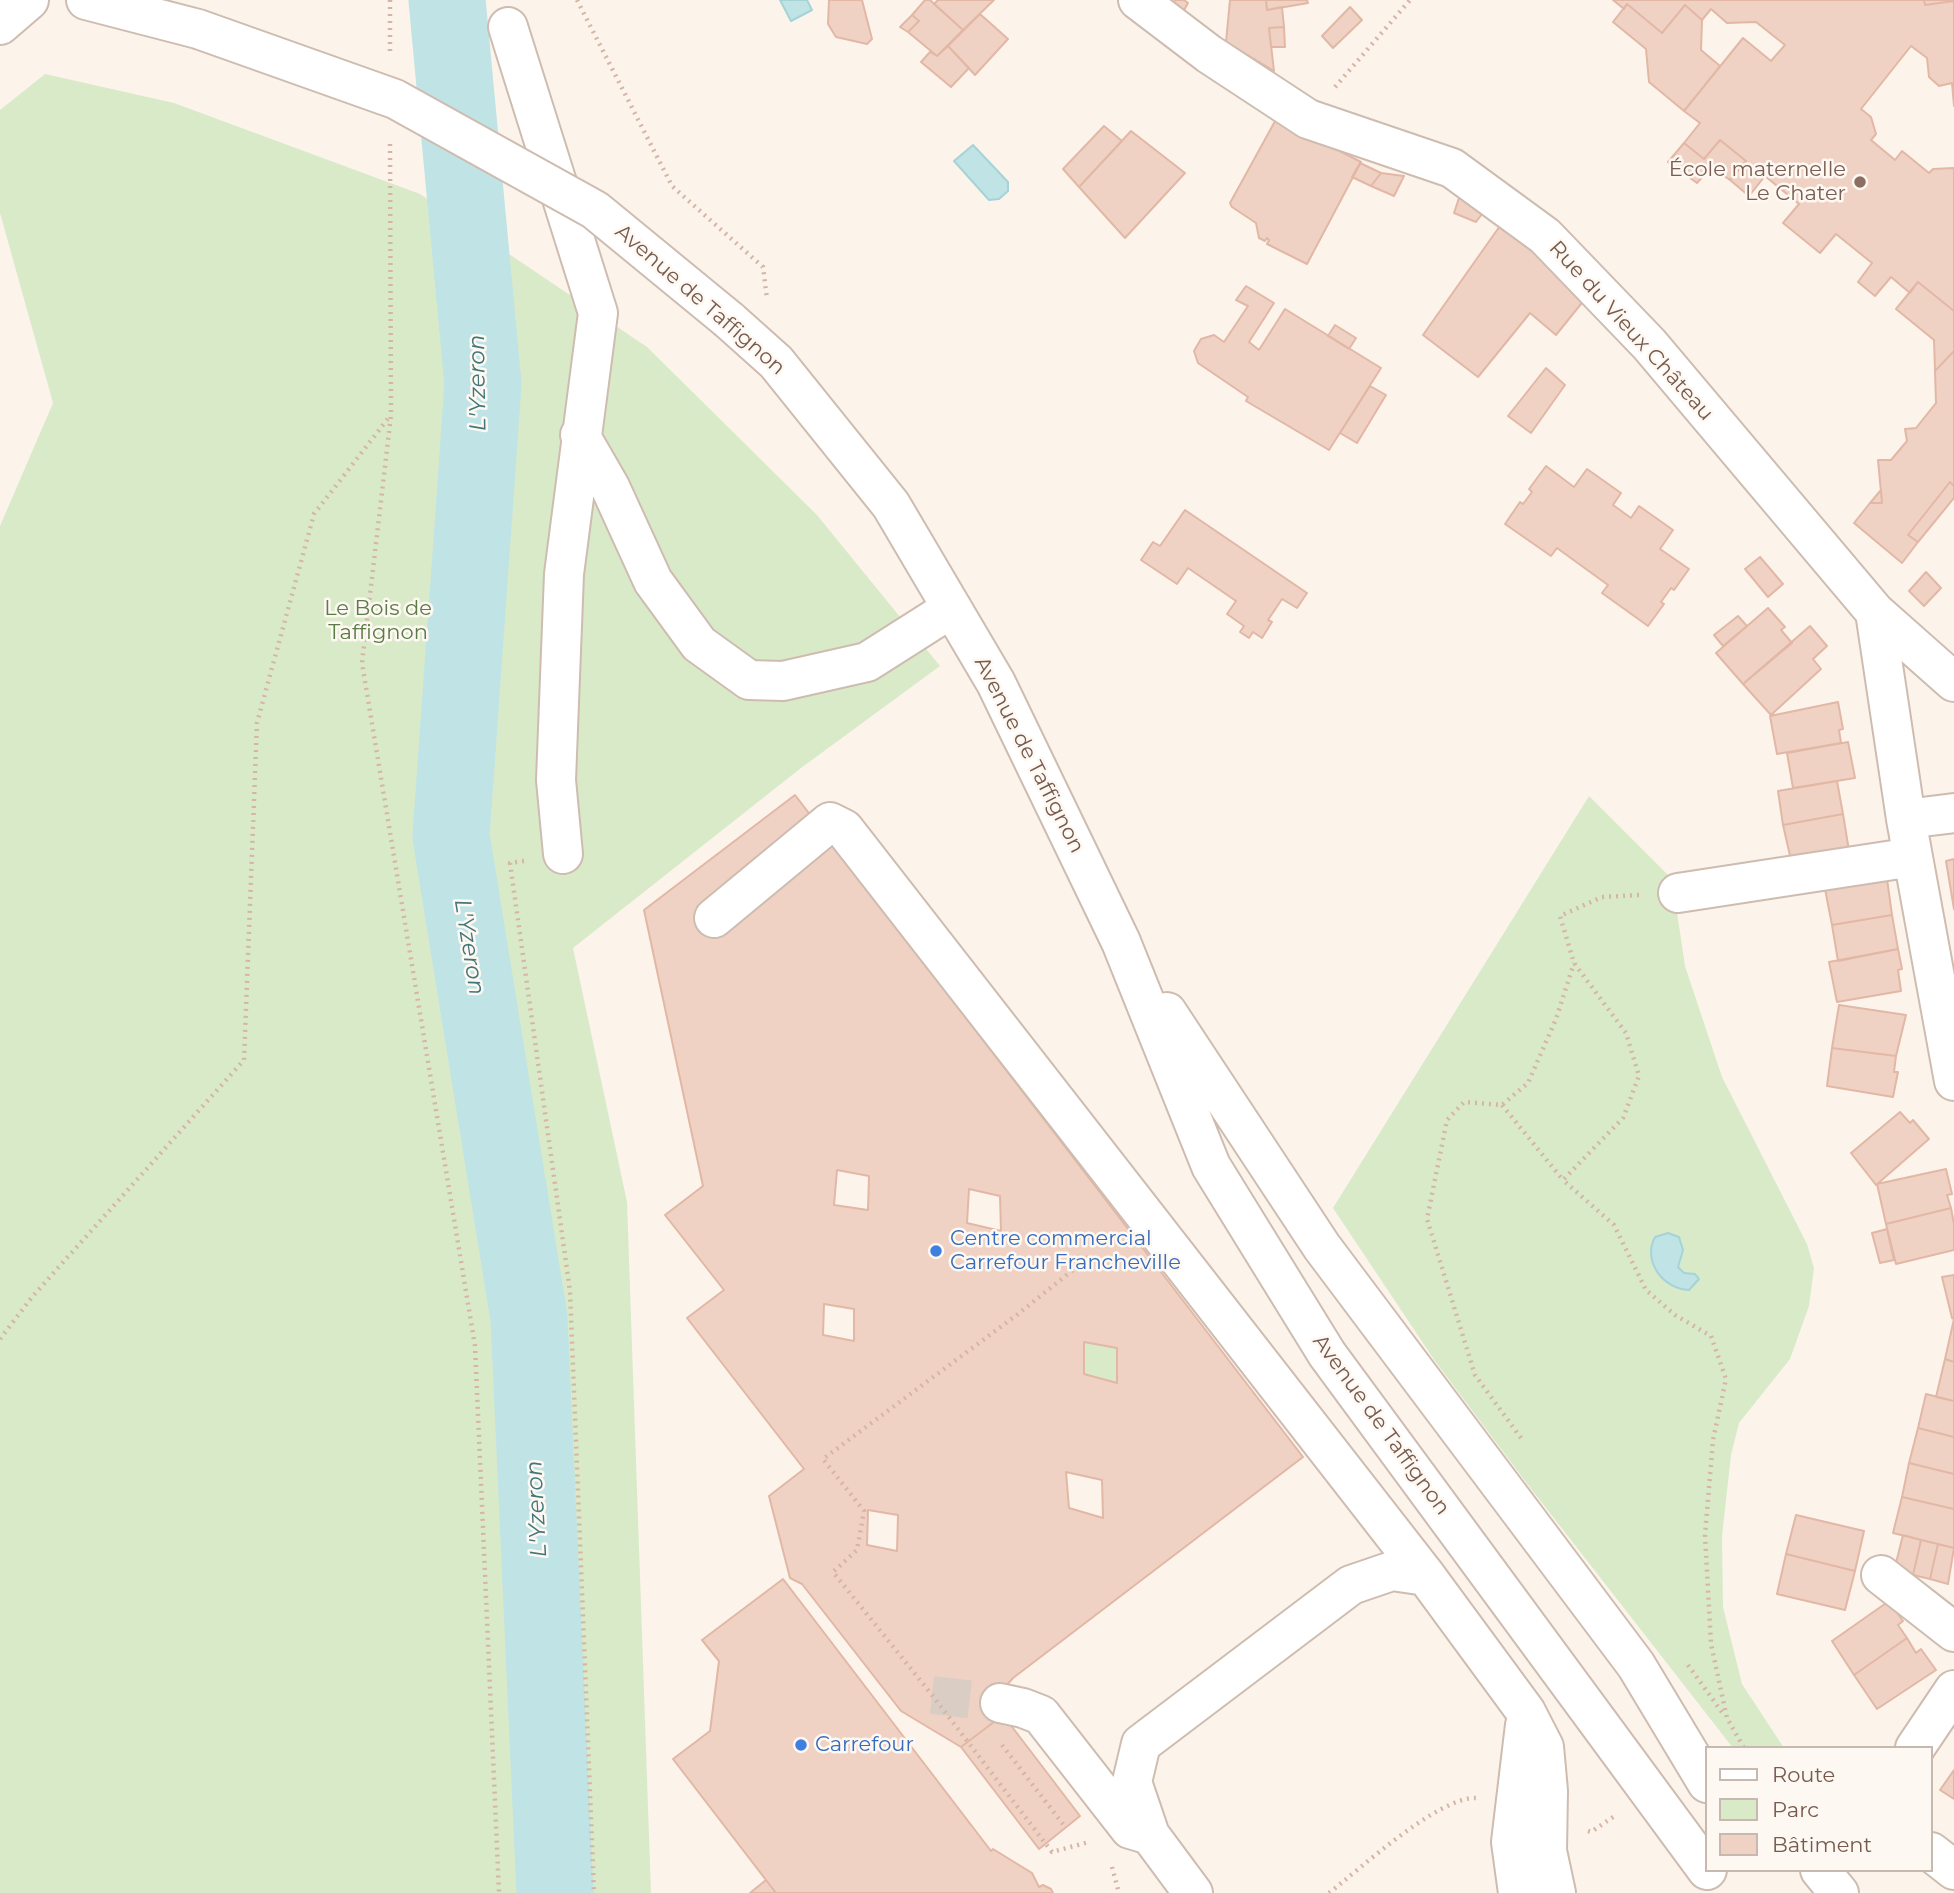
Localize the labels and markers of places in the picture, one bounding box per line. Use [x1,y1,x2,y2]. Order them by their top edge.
place label: École maternelle Le Chater [1669,157,1846,207]
marker: École maternelle Le Chater [1852,174,1868,190]
place label: Centre commercial Carrefour Francheville [950,1226,1181,1276]
marker: Centre commercial Carrefour Francheville [928,1243,944,1259]
place label: Carrefour [815,1732,914,1758]
marker: Carrefour [793,1737,809,1753]

